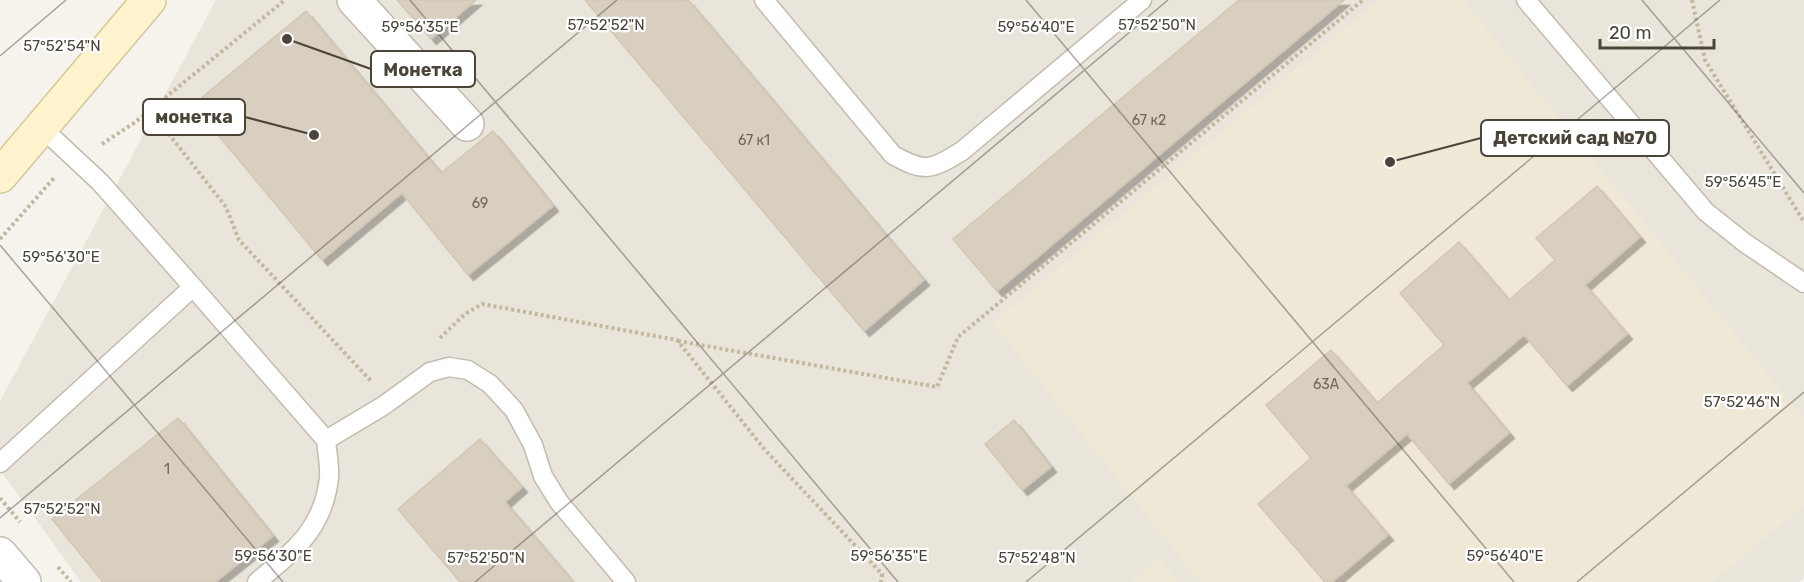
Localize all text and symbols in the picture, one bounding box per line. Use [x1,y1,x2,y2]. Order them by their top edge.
scale bar [1600,12,1714,50]
text: 57°52'52"N [567,16,645,34]
text: 57°52'50"N [1118,16,1196,34]
text: 59°56'35"E [382,18,458,36]
text: 59°56'40"E [997,18,1075,36]
text: 20 m [1609,22,1651,44]
text: 57°52'54"N [23,37,101,55]
callout: Монетка [371,51,475,87]
text: Монетка [383,59,463,81]
callout: монетка [143,99,245,135]
text: монетка [155,106,233,128]
house number: 67 к2 [1132,112,1166,129]
callout: Детский сад №70 [1481,120,1669,156]
text: Детский сад №70 [1493,127,1657,149]
house number: 67 к1 [738,132,770,149]
text: 59°56'45"E [1705,173,1781,191]
house number: 69 [472,195,488,212]
text: 59°56'30"E [22,248,100,266]
house number: 63А [1313,376,1340,393]
text: 57°52'46"N [1704,393,1780,411]
house number: 1 [164,461,170,478]
text: 57°52'52"N [23,500,101,518]
text: 59°56'30"E [234,547,312,565]
text: 59°56'35"E [851,547,927,565]
text: 59°56'40"E [1466,547,1544,565]
text: 57°52'50"N [447,549,525,567]
text: 57°52'48"N [998,549,1076,567]

